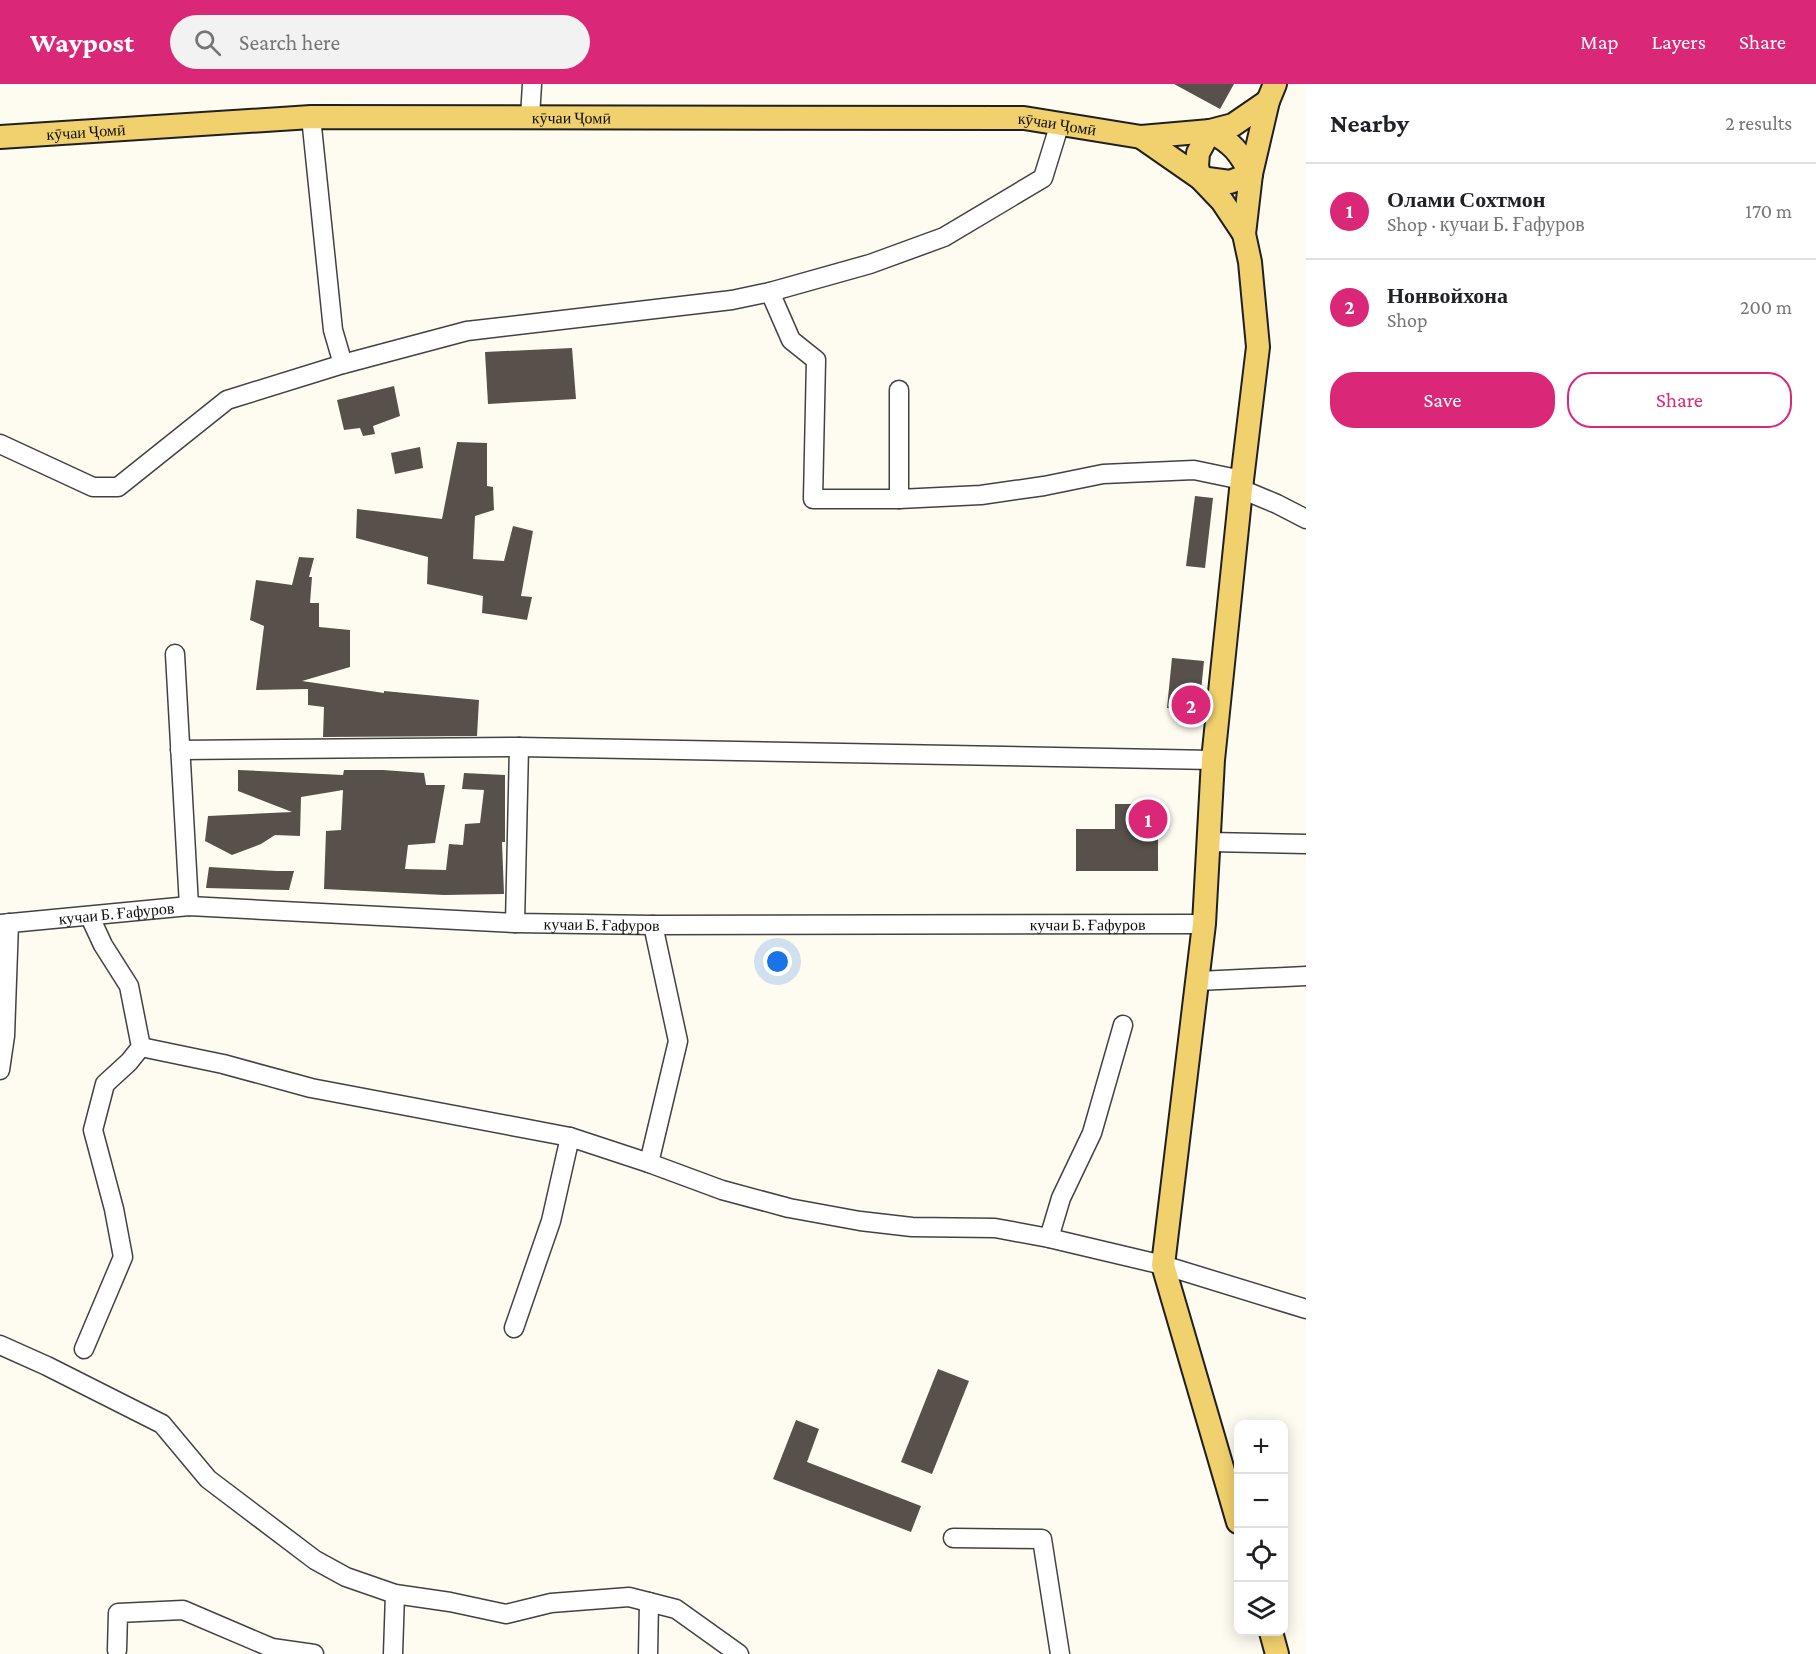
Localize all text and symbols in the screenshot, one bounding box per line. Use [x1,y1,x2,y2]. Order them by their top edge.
search box [170,15,590,69]
icon: search [191,26,224,59]
text: Waypost [30,27,134,58]
text: Search here [239,30,340,55]
text: Map [1580,30,1619,54]
text: Layers [1652,30,1706,54]
text: Share [1739,30,1786,54]
street label: кӯчаи Ҷомӣ [532,109,611,127]
text: Nearby [1330,109,1409,138]
street label: кӯчаи Ҷомӣ [1018,110,1098,139]
text: 2 results [1725,112,1792,134]
street label: кӯчаи Ҷомӣ [46,121,126,144]
text: Олами Сохтмон [1387,187,1545,212]
text: 1 [1346,200,1353,222]
text: 170 m [1745,200,1792,222]
text: Shop · кучаи Б. Ғафуров [1387,213,1585,235]
text: Нонвойхона [1387,283,1508,308]
text: 2 [1344,296,1355,318]
text: 200 m [1740,296,1792,318]
text: Shop [1387,309,1428,331]
button: Save [1330,372,1555,428]
button: Share [1567,372,1792,428]
pin: 2 [1172,682,1210,728]
pin: 1 [1128,796,1168,842]
street label: кучаи Б. Ғафуров [58,899,176,928]
street label: кучаи Б. Ғафуров [544,915,660,935]
street label: кучаи Б. Ғафуров [1030,916,1146,934]
your location [763,947,792,976]
map controls [1234,1420,1288,1636]
button: + [1234,1420,1288,1474]
button: − [1234,1474,1288,1528]
button: locate [1234,1528,1288,1582]
button: layers [1234,1582,1288,1636]

